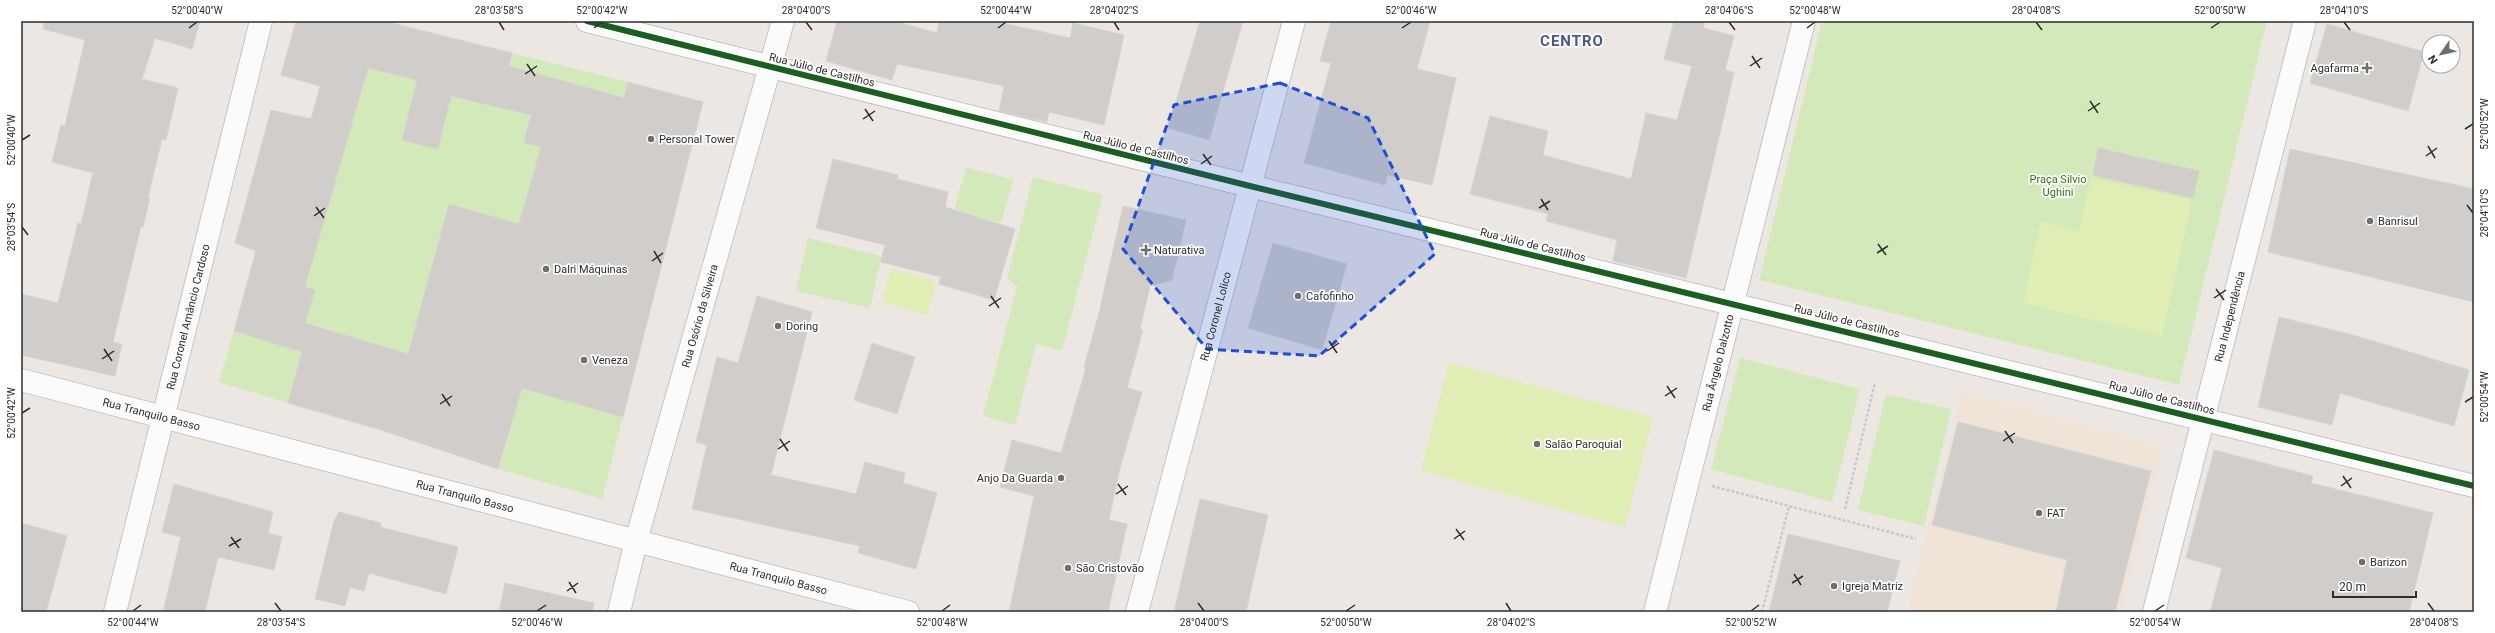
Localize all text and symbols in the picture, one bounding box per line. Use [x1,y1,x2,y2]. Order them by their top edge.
text: 52°00'40"W [171,5,223,16]
text: 28°03'58"S [475,5,523,16]
text: 52°00'42"W [576,5,628,16]
text: 28°04'00"S [782,5,830,16]
text: 52°00'44"W [980,5,1032,16]
text: 28°04'02"S [1090,5,1138,16]
text: 52°00'46"W [1385,5,1437,16]
text: 28°04'06"S [1705,5,1753,16]
text: 52°00'48"W [1789,5,1841,16]
text: 28°04'08"S [2012,5,2060,16]
text: 52°00'50"W [2194,5,2246,16]
text: 28°04'10"S [2320,5,2368,16]
district label: CENTRO [1540,32,1604,50]
north arrow [2421,34,2461,74]
street label: Rua Júlio de Castilhos [768,51,877,90]
text: N [2425,52,2441,66]
place label: Agafarma [2310,62,2359,75]
marker: Agafarma [2362,63,2372,73]
text: 52°00'52"W [2479,98,2490,150]
text: 52°00'40"W [6,114,17,166]
street label: Rua Júlio de Castilhos [1082,129,1191,168]
place label: Personal Tower [659,133,735,146]
marker: Personal Tower [646,134,656,144]
park label: Praça Silvio Ughini [2029,173,2087,199]
text: 28°04'10"S [2479,189,2490,237]
text: 28°03'54"S [6,203,17,251]
place label: Banrisul [2378,215,2418,228]
marker: Banrisul [2365,216,2375,226]
street label: Rua Júlio de Castilhos [1479,226,1588,265]
street label: Rua Coronel Amâncio Cardoso [164,243,212,391]
place label: Naturativa [1154,244,1205,257]
marker: Naturativa [1141,245,1151,255]
place label: Dalri Máquinas [554,263,628,276]
street label: Rua Osório da Silveira [679,263,720,369]
marker: Dalri Máquinas [541,264,551,274]
street label: Rua Coronel Lolico [1197,270,1234,362]
street label: Rua Independência [2212,270,2247,363]
place label: Cafofinho [1306,290,1354,303]
marker: Cafofinho [1293,291,1303,301]
street label: Rua Júlio de Castilhos [1793,302,1902,341]
street label: Rua Ângelo Dalzotto [1699,313,1736,413]
place label: Doring [786,320,818,333]
marker: Doring [773,321,783,331]
place label: Veneza [592,354,628,367]
marker: Veneza [579,355,589,365]
text: 52°00'54"W [2479,371,2490,423]
street label: Rua Júlio de Castilhos [2108,379,2217,418]
text: 52°00'42"W [6,387,17,439]
street label: Rua Tranquilo Basso [101,395,202,433]
place label: Salão Paroquial [1545,438,1622,451]
marker: Salão Paroquial [1532,439,1542,449]
place label: Anjo Da Guarda [977,472,1053,485]
marker: Anjo Da Guarda [1056,473,1066,483]
street label: Rua Tranquilo Basso [415,477,515,515]
place label: FAT [2047,507,2066,520]
marker: FAT [2034,508,2044,518]
place label: Barizon [2370,556,2407,569]
marker: Barizon [2357,557,2367,567]
street label: Rua Tranquilo Basso [728,559,829,597]
place label: São Cristovão [1076,562,1144,575]
marker: São Cristovão [1063,563,1073,573]
scale bar [2333,573,2416,599]
place label: Igreja Matriz [1842,580,1904,593]
text: 20 m [2339,580,2366,594]
marker: Igreja Matriz [1829,581,1839,591]
text: 52°00'44"W [107,617,159,628]
text: 28°03'54"S [257,617,305,628]
text: 52°00'46"W [511,617,563,628]
text: 52°00'48"W [916,617,968,628]
text: 28°04'00"S [1180,617,1228,628]
text: 52°00'50"W [1320,617,1372,628]
text: 28°04'02"S [1487,617,1535,628]
text: 52°00'52"W [1725,617,1777,628]
text: 52°00'54"W [2129,617,2181,628]
text: 28°04'08"S [2410,617,2458,628]

